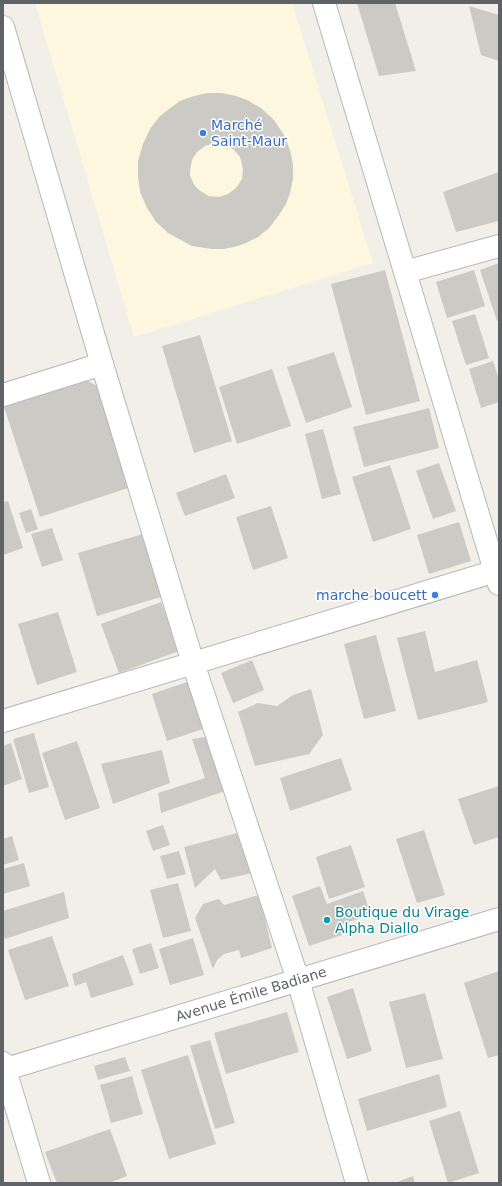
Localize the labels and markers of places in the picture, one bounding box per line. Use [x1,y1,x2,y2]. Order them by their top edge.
place label: Marché Saint-Maur [211,117,287,149]
marker: Marché Saint-Maur [198,128,208,138]
place label: marche boucett [316,587,428,603]
marker: marche boucett [430,590,440,600]
place label: Boutique du Virage Alpha Diallo [335,904,469,936]
marker: Boutique du Virage Alpha Diallo [322,915,332,925]

